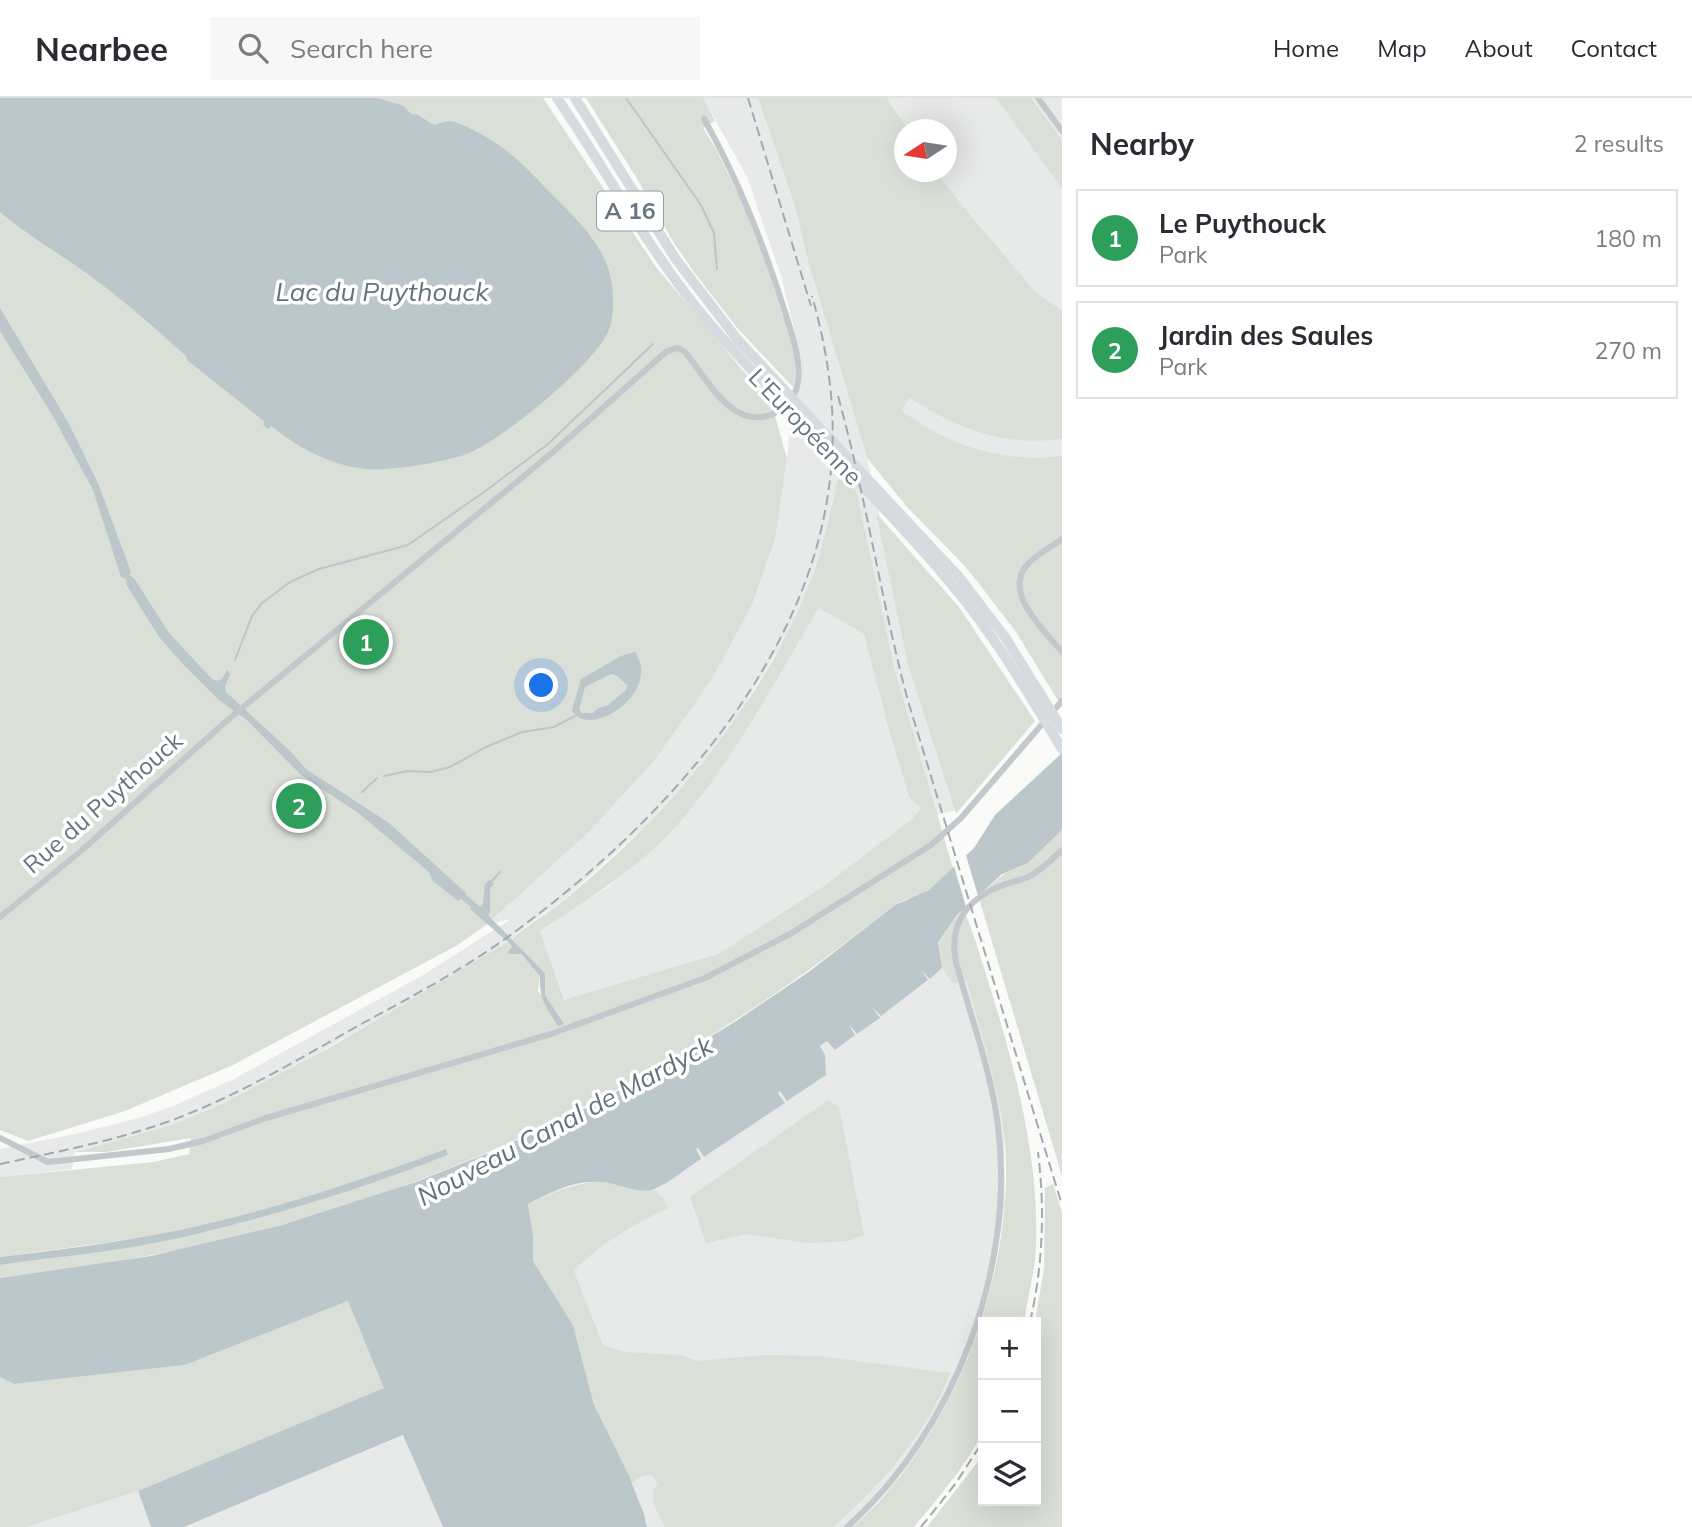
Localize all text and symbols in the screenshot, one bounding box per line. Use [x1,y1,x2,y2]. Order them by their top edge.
search box [210,17,700,80]
text: Nearbee [35,28,168,69]
icon: search [234,29,272,67]
text: Search here [290,32,433,65]
text: Home [1273,33,1339,63]
text: Map [1377,33,1427,63]
text: About [1465,33,1533,63]
text: Contact [1571,33,1657,63]
north arrow [894,119,957,182]
text: Nearby [1090,125,1194,163]
text: 2 results [1574,129,1664,158]
road number: A 16 [597,192,663,230]
text: Le Puythouck [1159,207,1326,240]
text: 1 [1108,224,1122,253]
text: 180 m [1594,224,1662,253]
text: Park [1159,240,1207,269]
water label: Lac du Puythouck [275,275,489,308]
text: Jardin des Saules [1159,319,1373,352]
text: 2 [1108,336,1122,365]
text: 270 m [1594,336,1662,365]
text: Park [1159,352,1207,381]
street label: L'Européenne [743,362,869,491]
pin: 1 [343,616,389,668]
your location [524,668,558,702]
street label: Rue du Puythouck [17,725,188,879]
pin: 2 [276,780,322,832]
water label: Nouveau Canal de Mardyck [411,1028,719,1213]
map controls [978,1317,1041,1506]
button: + [978,1317,1041,1380]
button: − [978,1380,1041,1443]
button: layers [978,1443,1041,1506]

